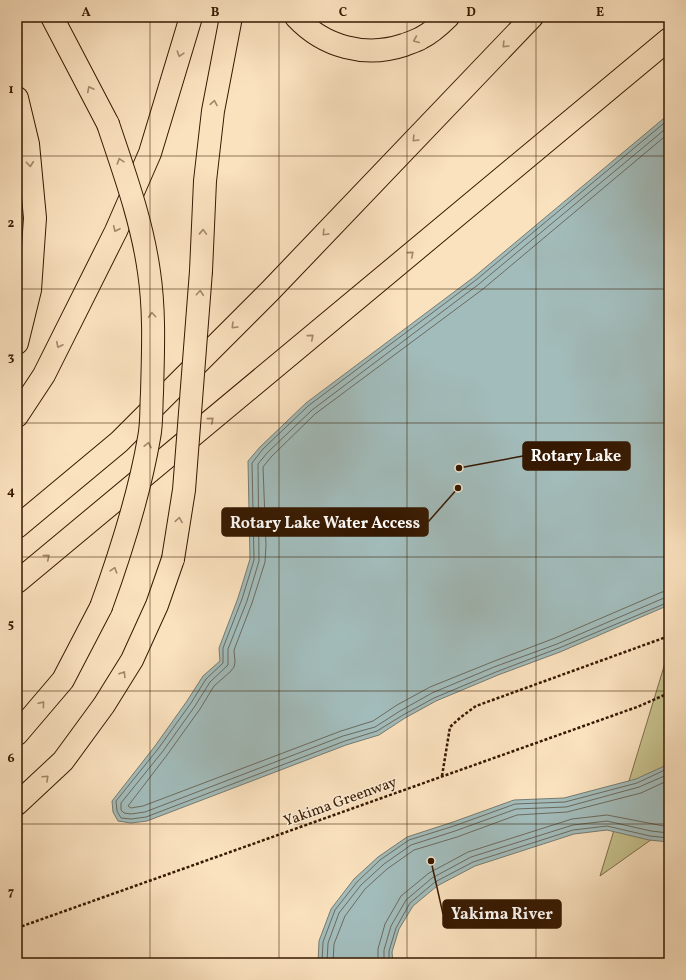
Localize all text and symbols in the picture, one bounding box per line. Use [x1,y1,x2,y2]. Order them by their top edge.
text: A [81,4,91,22]
text: B [211,4,220,22]
text: C [339,4,347,22]
text: D [466,4,476,22]
text: E [596,4,604,22]
one-way arrow [413,35,421,43]
one-way arrow [502,40,510,48]
one-way arrow [176,51,185,58]
text: 1 [8,81,14,99]
one-way arrow [87,86,94,93]
one-way arrow [209,100,218,106]
one-way arrow [412,134,420,142]
one-way arrow [116,158,125,165]
one-way arrow [25,161,34,167]
text: 2 [8,215,15,233]
one-way arrow [113,224,121,232]
one-way arrow [322,228,330,236]
one-way arrow [199,229,207,235]
one-way arrow [406,251,414,258]
one-way arrow [195,290,204,296]
one-way arrow [148,312,157,318]
one-way arrow [232,321,239,329]
one-way arrow [307,335,314,342]
one-way arrow [56,341,64,349]
text: 3 [8,349,15,367]
one-way arrow [207,418,214,425]
one-way arrow [143,442,152,448]
callout: Rotary Lake [523,442,630,470]
text: Rotary Lake [531,446,621,468]
text: 4 [7,483,15,501]
callout: Rotary Lake Water Access [222,508,428,536]
text: Rotary Lake Water Access [230,513,420,535]
one-way arrow [174,517,183,523]
one-way arrow [42,555,50,562]
one-way arrow [110,567,118,574]
text: 5 [8,616,14,634]
one-way arrow [118,671,126,678]
one-way arrow [38,701,45,709]
text: 6 [7,750,15,768]
street label: Yakima Greenway [281,772,400,833]
one-way arrow [41,775,48,782]
text: 7 [8,884,14,902]
callout: Yakima River [443,900,561,928]
text: Yakima River [451,904,553,926]

